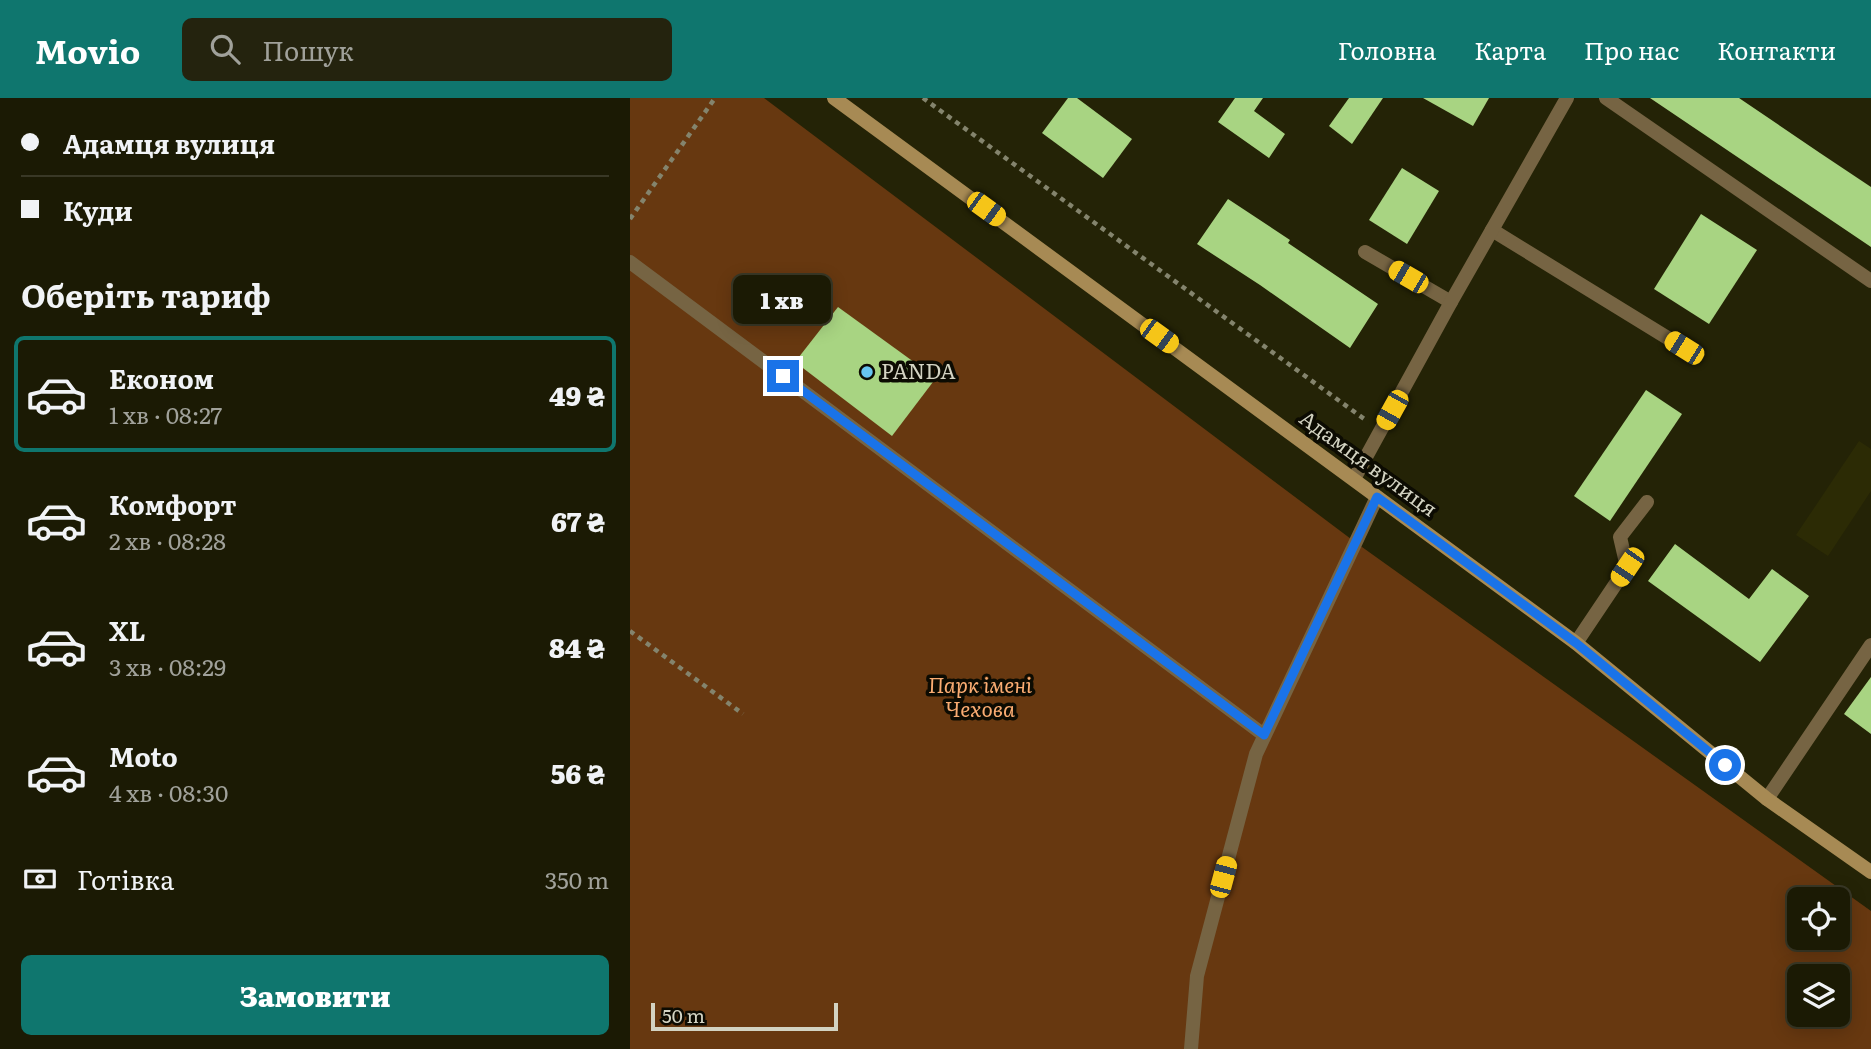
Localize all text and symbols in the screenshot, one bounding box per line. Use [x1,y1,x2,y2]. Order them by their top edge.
search box [182,18,672,81]
text: Movio [35,25,140,74]
icon: search [206,30,244,68]
text: Пошук [262,30,354,69]
text: Головна [1338,32,1436,67]
text: Карта [1474,32,1546,67]
text: Про нас [1584,32,1679,67]
text: Контакти [1717,32,1836,67]
text: Адамця вулиця [63,123,275,162]
car [963,188,1010,230]
text: Куди [63,190,133,229]
car [1385,257,1432,297]
text: Оберіть тариф [21,270,271,318]
callout: 1 хв [734,274,832,324]
text: 1 хв [761,282,803,316]
car [1136,315,1183,357]
car [1661,328,1708,368]
place label: PANDA [881,354,956,385]
text: Економ [109,358,214,397]
route end [767,360,799,392]
icon: car [25,363,88,426]
marker: PANDA [859,364,875,380]
text: 49 ₴ [549,375,605,414]
car [1373,387,1412,433]
text: 1 хв · 08:27 [109,397,222,431]
street label: Адамця вулиця [1294,401,1445,523]
text: Комфорт [109,484,236,523]
icon: car [25,489,88,552]
text: 67 ₴ [551,501,605,540]
text: 2 хв · 08:28 [109,523,226,557]
car [1607,544,1648,590]
text: XL [109,610,146,649]
icon: car [25,615,88,678]
text: 84 ₴ [549,627,605,666]
text: 3 хв · 08:29 [109,649,226,683]
park label: Парк імені Чехова [928,668,1033,723]
text: Moto [109,736,178,775]
icon: car [25,741,88,804]
route start [1709,749,1741,781]
text: 56 ₴ [551,753,605,792]
text: 4 хв · 08:30 [109,775,228,809]
car [1208,854,1239,900]
text: Готівка [77,859,174,898]
icon: cash [21,860,59,898]
text: 350 m [545,862,609,896]
map controls [1787,887,1850,1027]
button: locate [1787,887,1850,950]
button: Замовити [21,955,609,1035]
button: layers [1787,964,1850,1027]
scale bar [651,1000,838,1032]
text: 50 m [662,1001,705,1029]

